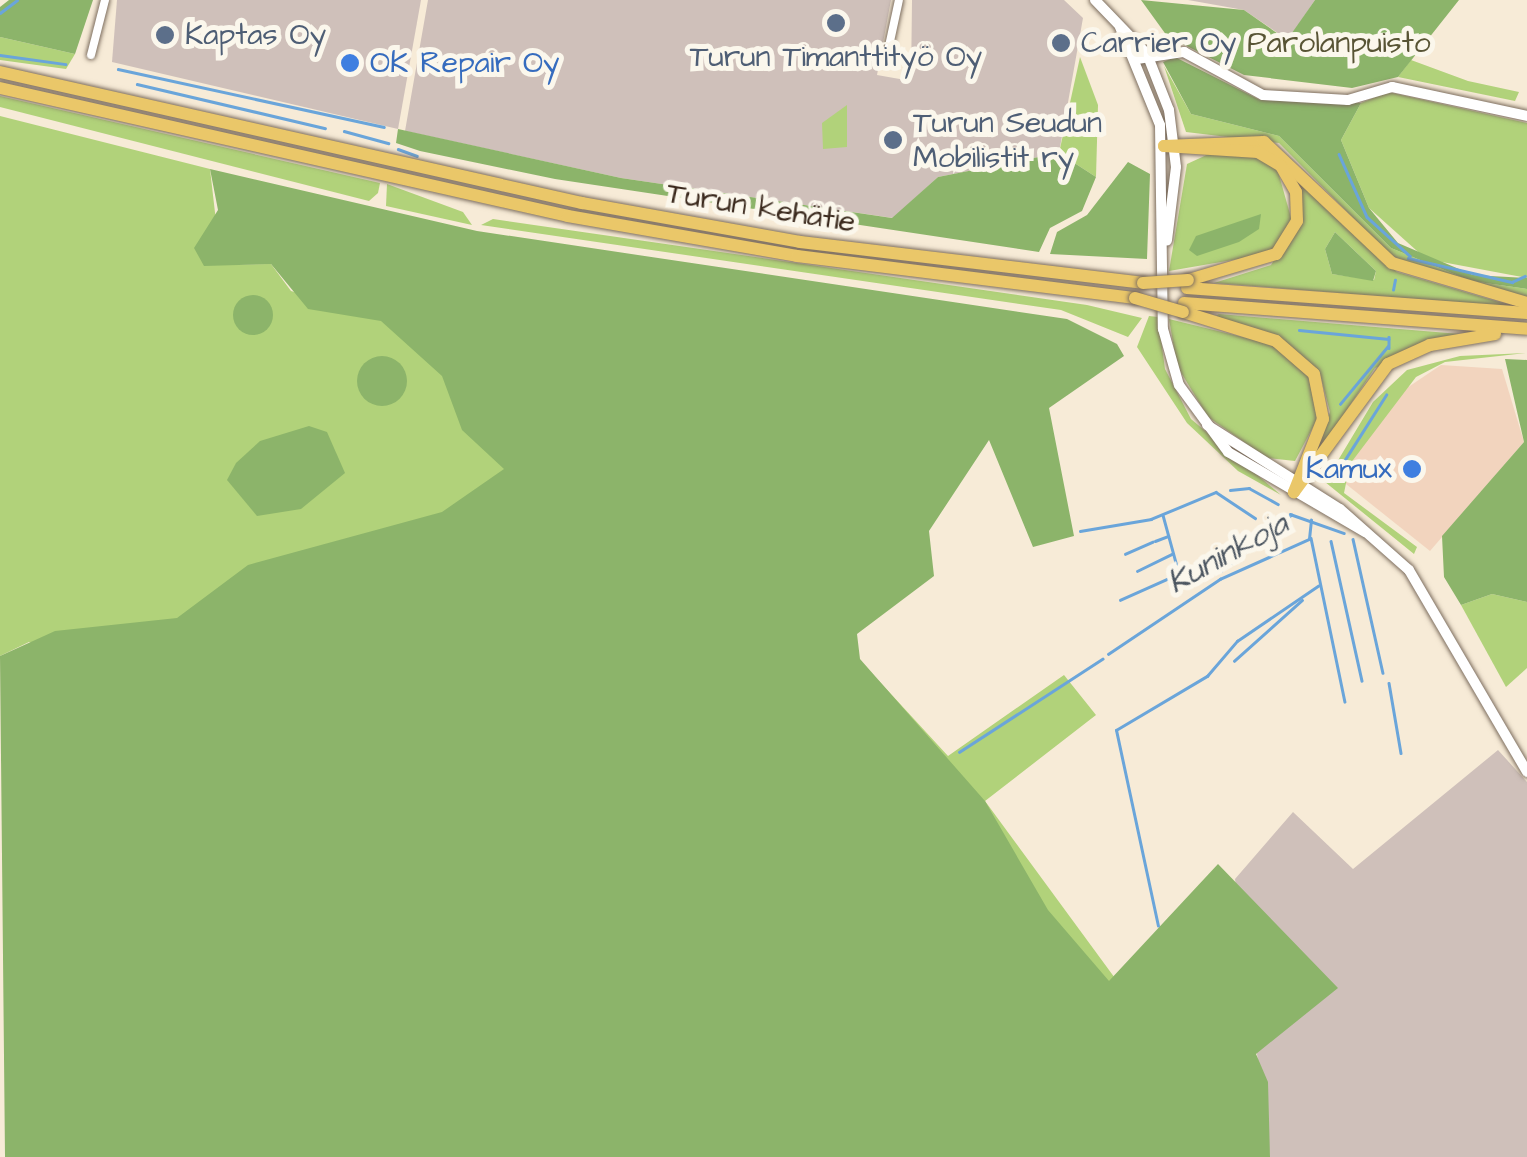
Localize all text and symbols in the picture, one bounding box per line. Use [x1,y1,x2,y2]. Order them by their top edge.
marker: Turun Timanttityö Oy [825,12,847,34]
place label: Kaptas Oy [185,17,326,53]
marker: Kaptas Oy [154,24,176,46]
place label: Carrier Oy [1081,25,1237,61]
park label: Parolanpuisto [1247,25,1431,61]
marker: Carrier Oy [1050,32,1072,54]
place label: Turun Timanttityö Oy [690,39,982,75]
place label: OK Repair Oy [370,45,560,81]
marker: OK Repair Oy [339,52,361,74]
place label: Turun Seudun Mobilistit ry [913,105,1102,176]
marker: Turun Seudun Mobilistit ry [882,129,904,151]
street label: Turun kehätie [664,175,858,241]
place label: Kamux [1306,451,1392,487]
marker: Kamux [1401,458,1423,480]
water label: Kuninkoja [1161,505,1295,603]

